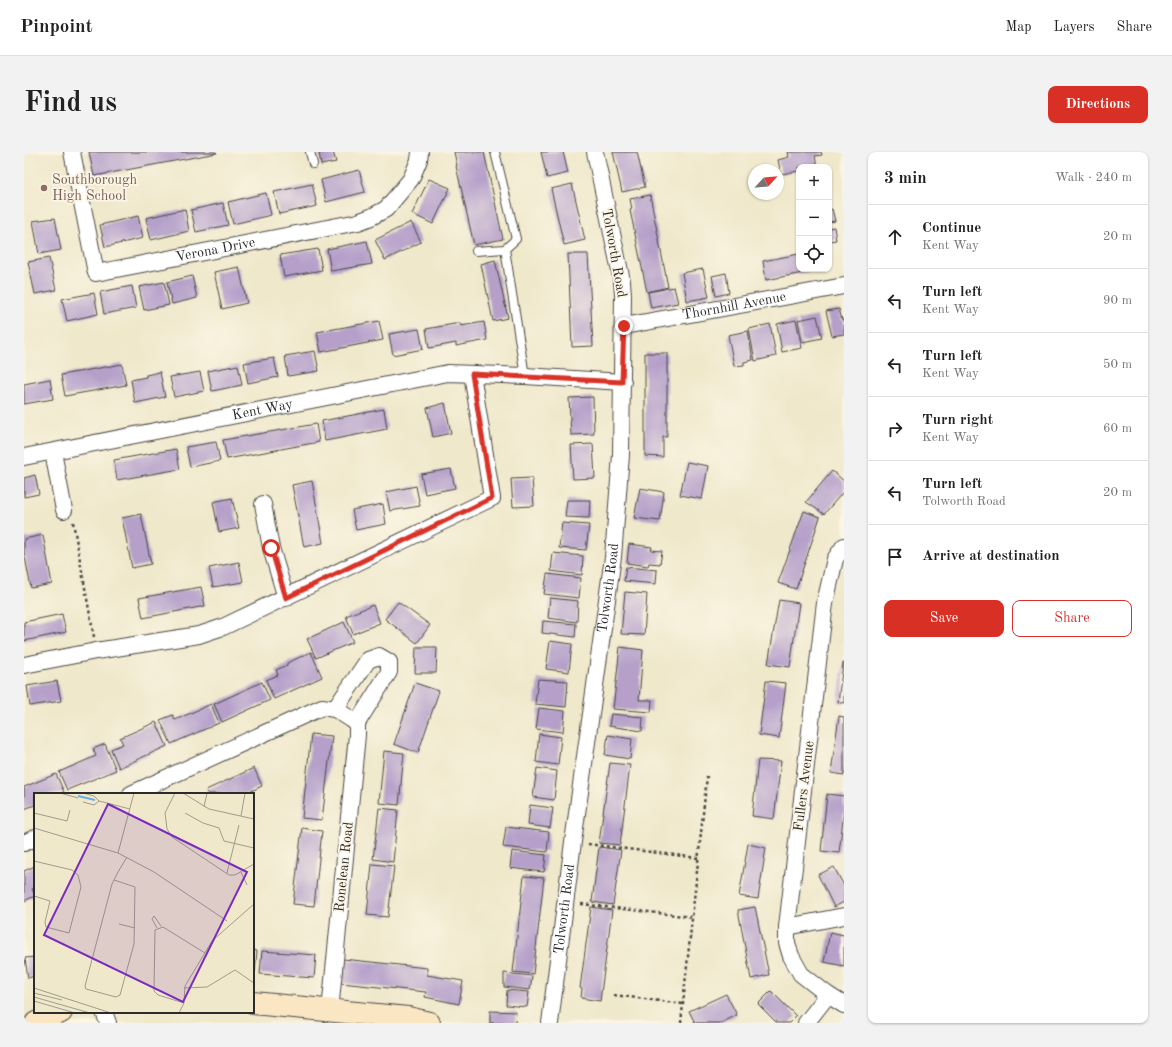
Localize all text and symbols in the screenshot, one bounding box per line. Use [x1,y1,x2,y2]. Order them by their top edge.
text: Pinpoint [20,18,93,37]
text: Map [1006,20,1032,34]
text: Layers [1054,20,1095,34]
text: Share [1117,20,1152,34]
button: Directions [1048,86,1148,123]
text: Find us [24,90,117,118]
north arrow [748,164,784,200]
map controls [796,164,832,272]
button: + [796,164,832,200]
text: 3 min [884,170,927,187]
text: Walk · 240 m [1055,171,1132,184]
place label: Southborough High School [52,173,137,203]
marker: Southborough High School [39,183,49,193]
button: − [796,200,832,236]
street label: Tolworth Road [599,207,629,299]
text: Continue [922,221,981,236]
icon: ahead [884,226,906,248]
text: 20 m [1103,230,1132,243]
street label: Verona Drive [174,235,256,264]
button: locate [796,236,832,272]
text: Kent Way [922,239,979,252]
text: Turn left [922,285,982,300]
street label: Thornhill Avenue [681,290,787,322]
icon: left [884,290,906,312]
text: 90 m [1103,294,1132,307]
text: Kent Way [922,303,979,316]
route end [615,317,633,335]
text: Turn left [922,349,982,364]
icon: left [884,354,906,376]
text: 50 m [1103,358,1132,371]
text: Kent Way [922,367,979,380]
street label: Kent Way [231,397,294,423]
text: Turn right [922,413,993,428]
icon: right [884,418,906,440]
text: 60 m [1103,422,1132,435]
text: Kent Way [922,431,979,444]
text: Turn left [922,477,982,492]
icon: left [884,482,906,504]
text: 20 m [1103,486,1132,499]
text: Tolworth Road [922,495,1006,508]
route start [262,539,280,557]
street label: Tolworth Road [595,543,621,634]
icon: arrive [884,546,906,568]
text: Arrive at destination [922,549,1060,564]
button: Save [884,600,1004,637]
button: Share [1012,600,1132,637]
street label: Fullers Avenue [791,740,817,832]
inset map [34,793,254,1013]
street label: Ronelean Road [332,821,356,913]
street label: Tolworth Road [552,863,577,955]

